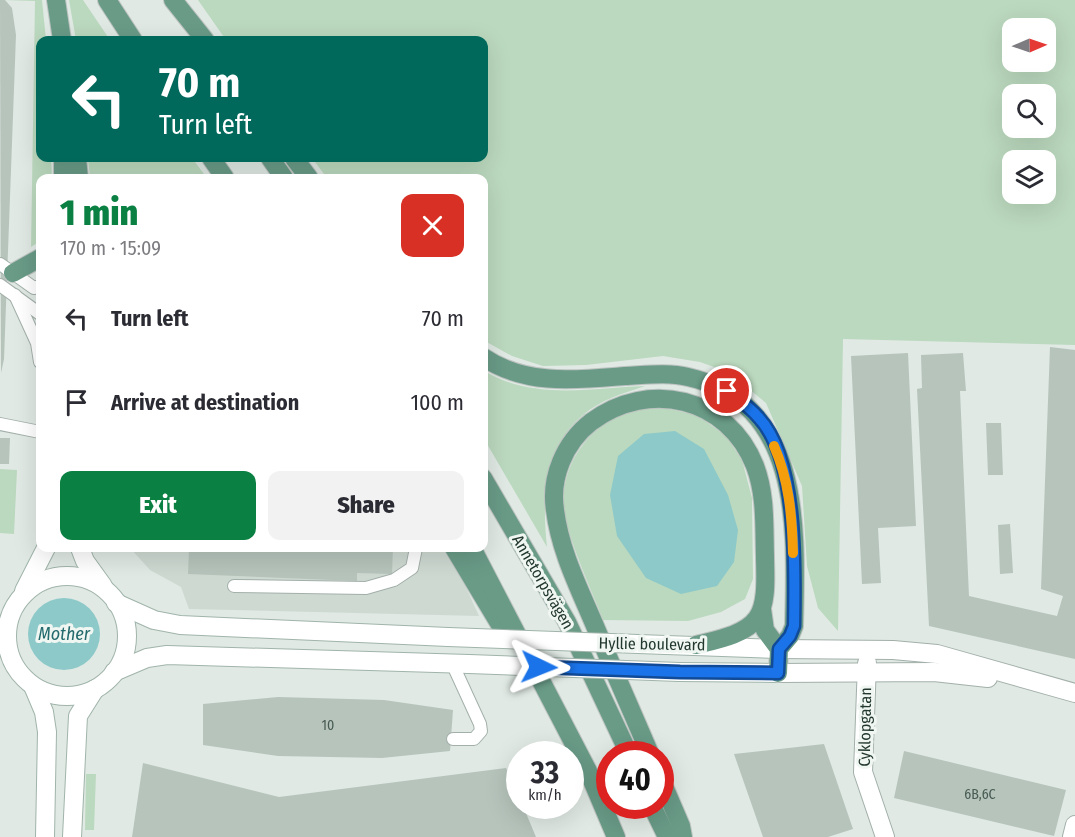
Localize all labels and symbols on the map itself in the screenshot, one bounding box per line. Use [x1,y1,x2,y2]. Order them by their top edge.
north arrow [1002,18,1056,72]
pin [701,365,752,416]
street label: Annetorpsvägen [508,532,578,632]
water label: Mother [38,623,91,645]
street label: Hyllie boulevard [598,634,706,654]
position arrow [507,635,571,699]
street label: Cyklopgatan [855,687,875,767]
house number: 10 [322,717,334,734]
speed limit sign: 40 [596,741,674,819]
house number: 6B,6C [964,786,996,803]

